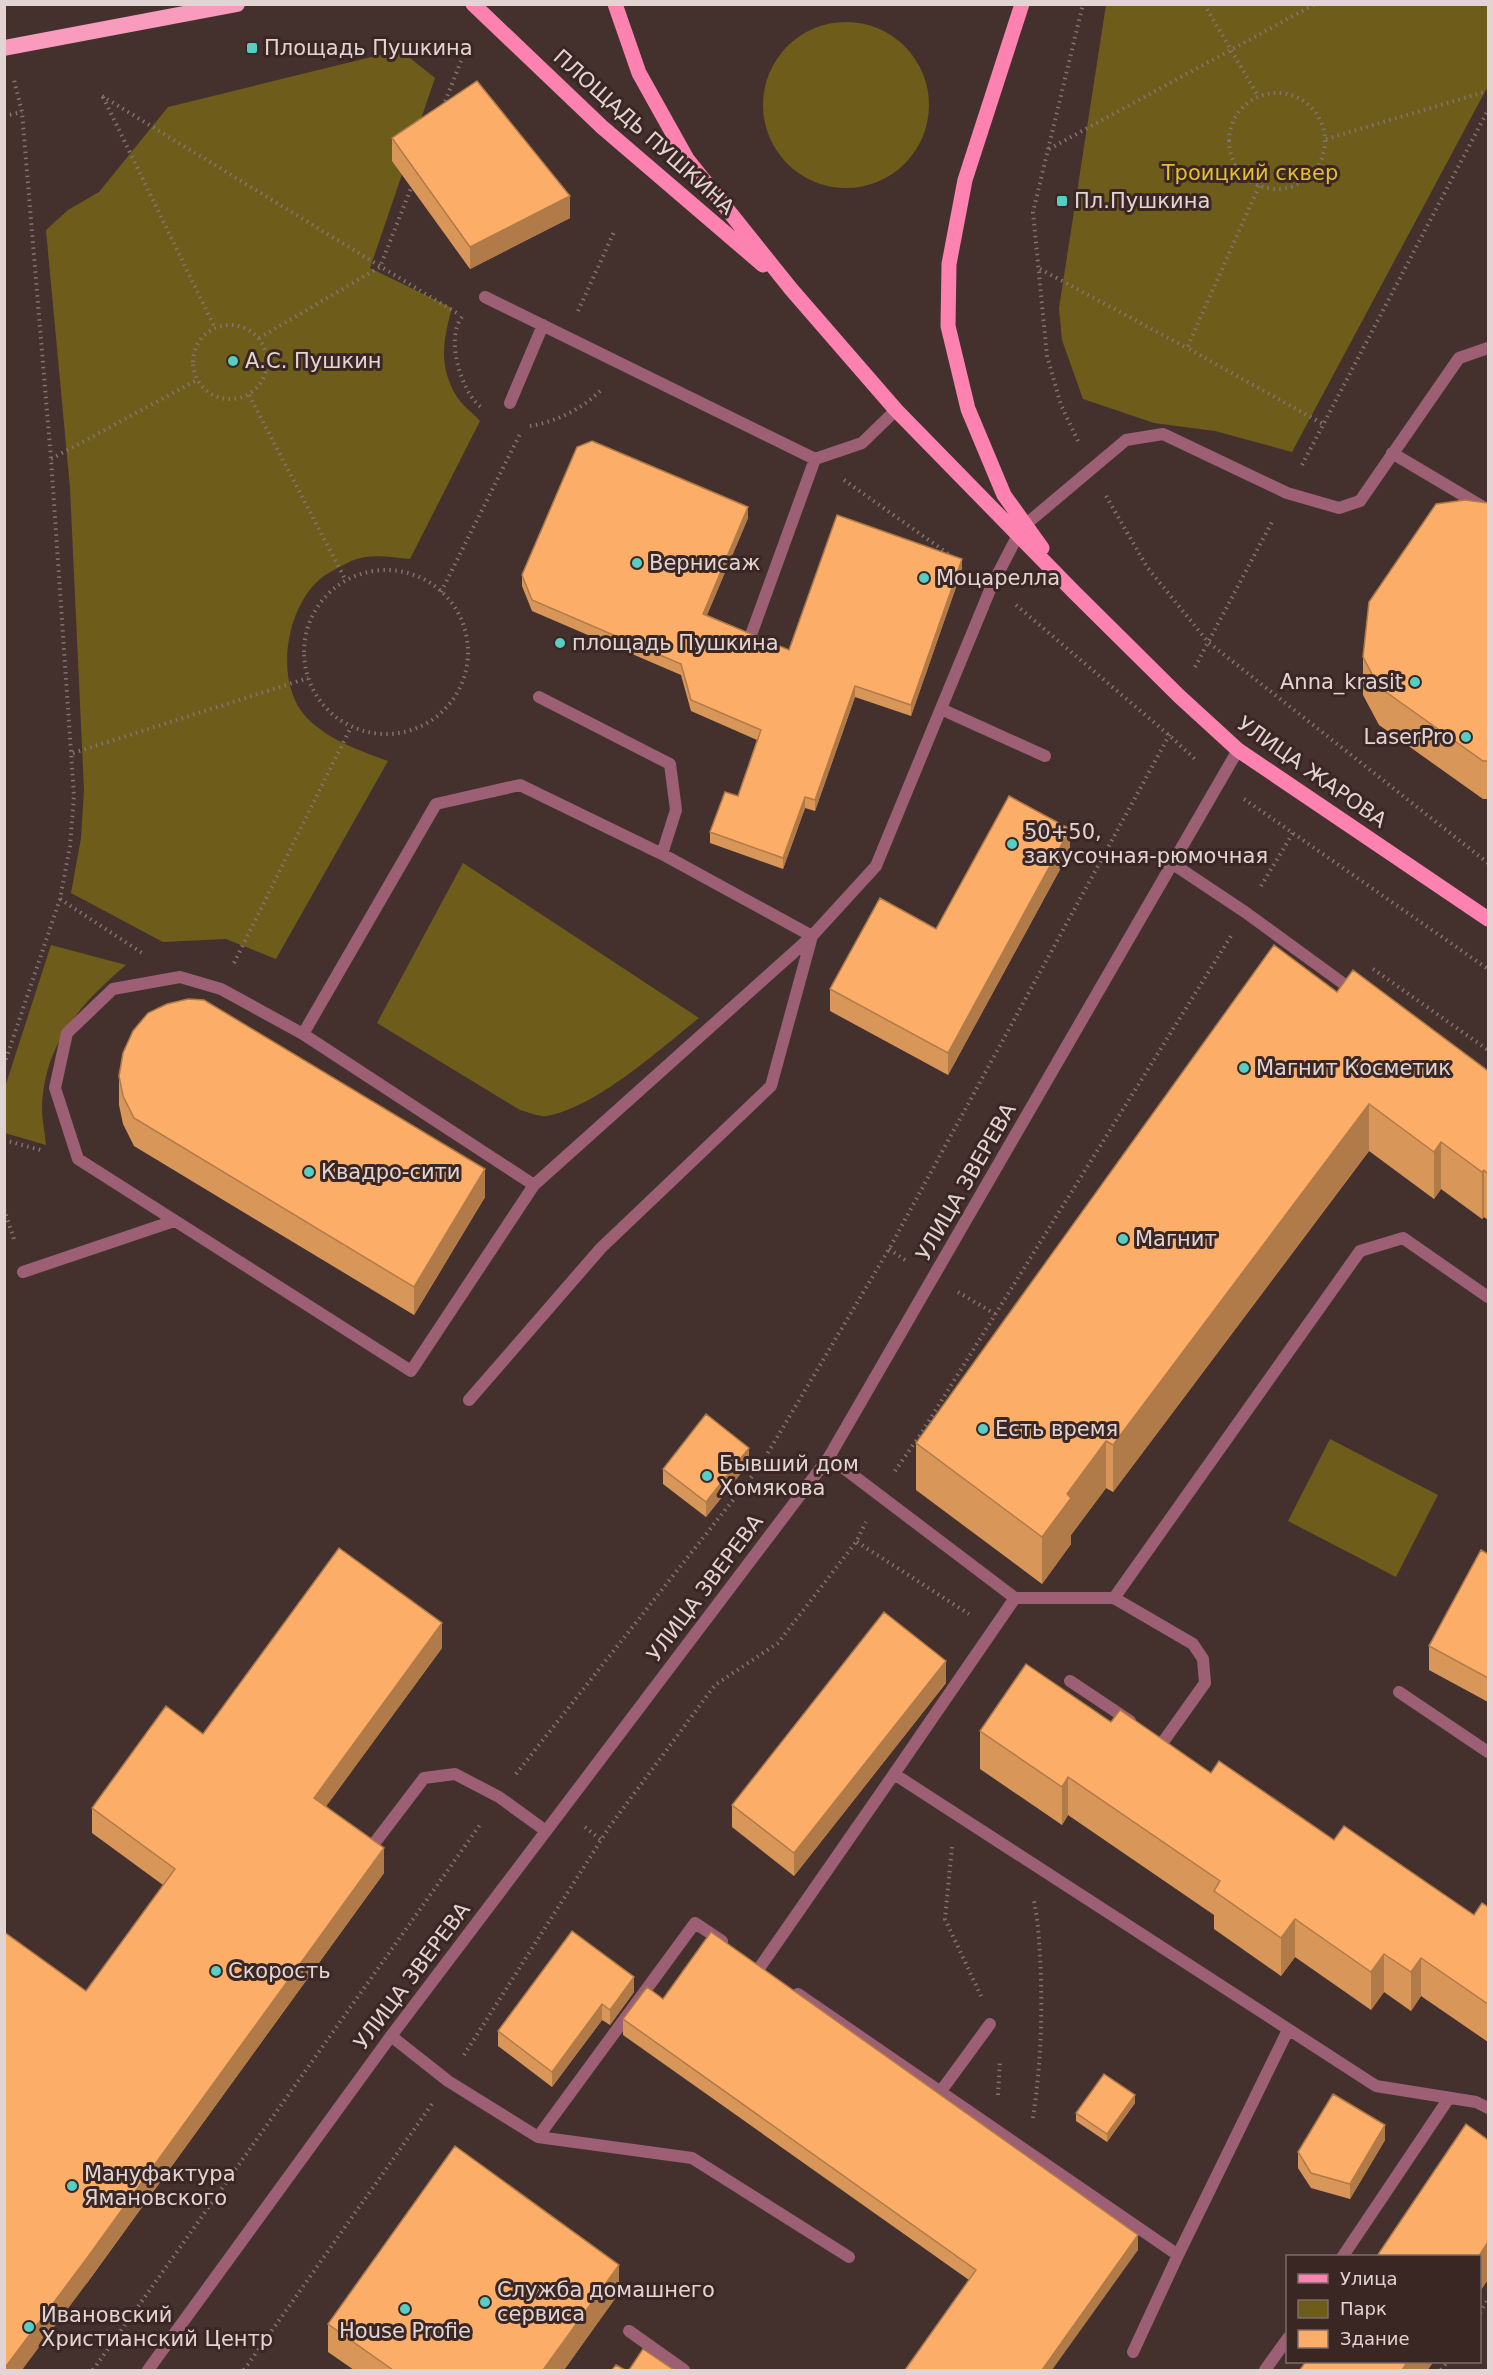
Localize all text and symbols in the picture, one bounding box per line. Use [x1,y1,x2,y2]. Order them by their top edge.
place label: Площадь Пушкина [264,36,473,60]
marker: Площадь Пушкина [245,41,259,55]
street label: ПЛОЩАДЬ ПУШКИНА [549,45,740,220]
park label: Троицкий сквер [1161,161,1338,185]
place label: Пл.Пушкина [1074,189,1210,213]
marker: Пл.Пушкина [1055,194,1069,208]
place label: А.C. Пушкин [245,349,382,373]
marker: А.C. Пушкин [226,354,240,368]
place label: Вернисаж [649,551,760,575]
marker: Вернисаж [630,556,644,570]
place label: Моцарелла [936,566,1060,590]
marker: Моцарелла [917,571,931,585]
place label: площадь Пушкина [572,631,779,655]
marker: площадь Пушкина [553,636,567,650]
place label: Anna_krasit [1280,670,1403,695]
marker: Anna_krasit [1408,675,1422,689]
street label: УЛИЦА ЖАРОВА [1233,712,1392,833]
place label: LaserPro [1364,725,1454,749]
marker: LaserPro [1459,730,1473,744]
place label: 50+50, закусочная-рюмочная [1024,820,1268,868]
marker: 50+50, закусочная-рюмочная [1005,837,1019,851]
place label: Магнит Косметик [1256,1056,1451,1080]
marker: Магнит Косметик [1237,1061,1251,1075]
street label: УЛИЦА ЗВЕРЕВА [911,1099,1021,1265]
place label: Квадро-сити [321,1160,461,1184]
marker: Квадро-сити [302,1165,316,1179]
place label: Магнит [1135,1227,1217,1251]
marker: Магнит [1116,1232,1130,1246]
place label: Есть время [995,1417,1118,1441]
marker: Есть время [976,1422,990,1436]
place label: Бывший дом Хомякова [719,1452,859,1500]
marker: Бывший дом Хомякова [700,1469,714,1483]
street label: УЛИЦА ЗВЕРЕВА [642,1509,768,1666]
street label: УЛИЦА ЗВЕРЕВА [349,1897,475,2054]
place label: Скорость [228,1959,331,1983]
marker: Скорость [209,1964,223,1978]
place label: Мануфактура Ямановского [84,2162,236,2210]
marker: Мануфактура Ямановского [65,2179,79,2193]
legend [1286,2255,1481,2363]
text: Улица [1340,2268,1397,2289]
place label: Служба домашнего сервиса [497,2278,715,2326]
marker: Служба домашнего сервиса [478,2295,492,2309]
text: Парк [1340,2298,1387,2319]
marker: House Profie [398,2302,412,2316]
place label: Ивановский Христианский Центр [41,2303,273,2351]
place label: House Profie [339,2319,471,2343]
marker: Ивановский Христианский Центр [22,2320,36,2334]
text: Здание [1340,2328,1410,2349]

